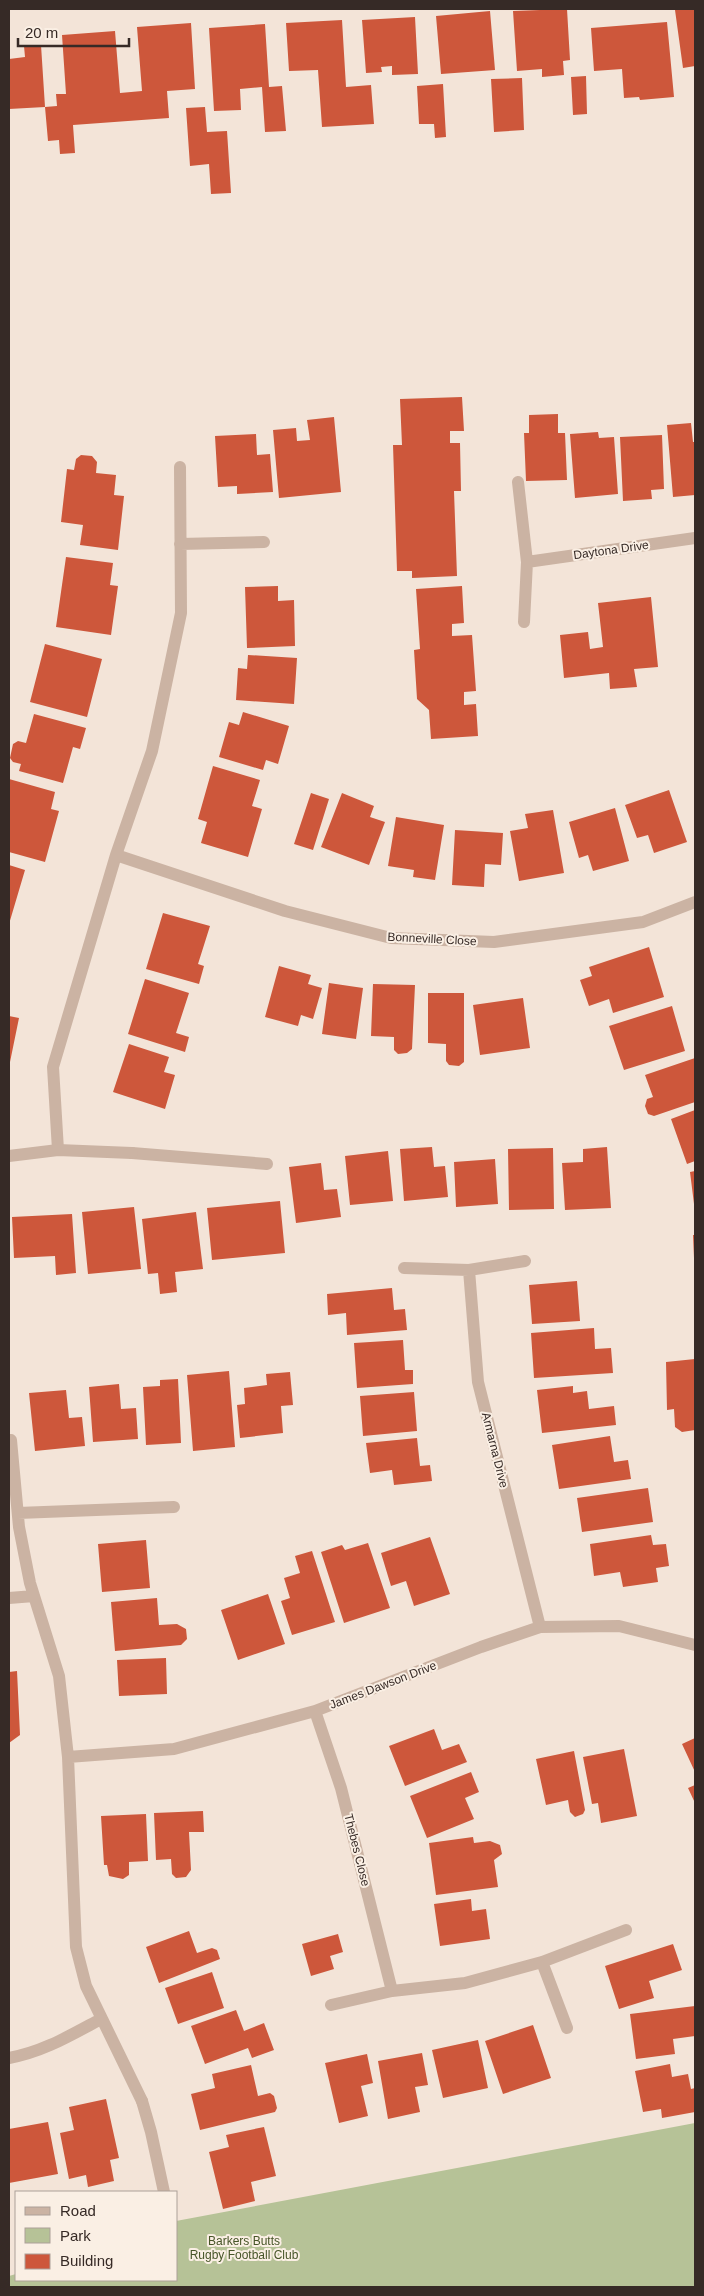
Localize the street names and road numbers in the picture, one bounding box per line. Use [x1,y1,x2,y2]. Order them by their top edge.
street label: Daytona Drive [572,538,650,562]
street label: Bonneville Close [387,930,477,948]
street label: Armarna Drive [479,1411,511,1490]
street label: James Dawson Drive [328,1658,439,1712]
street label: Thebes Close [341,1812,373,1888]

